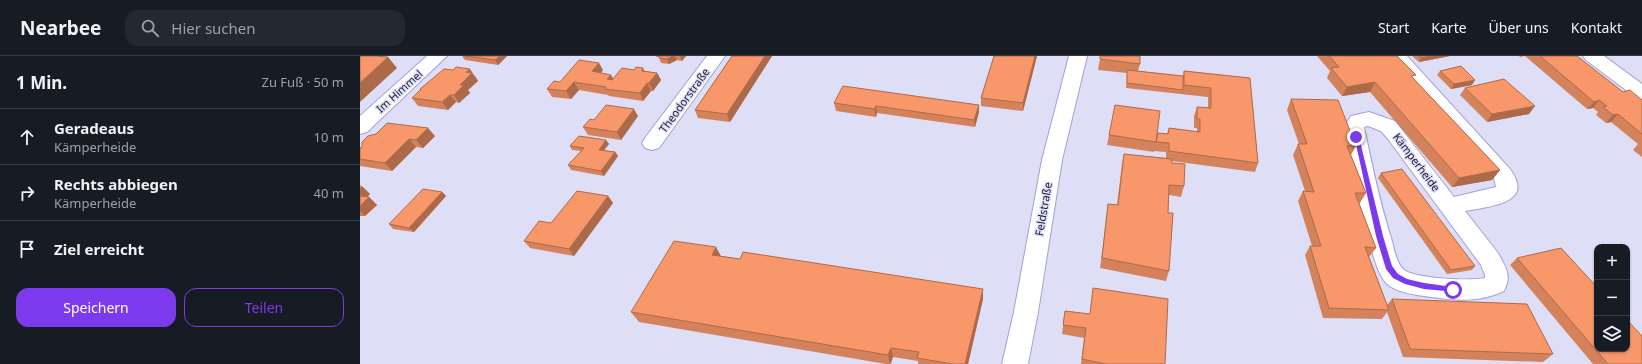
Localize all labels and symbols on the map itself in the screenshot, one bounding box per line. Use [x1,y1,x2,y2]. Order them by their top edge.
street label: Theodorstraße [655,65,713,135]
street label: Im Himmel [373,66,425,116]
route end [1347,128,1365,146]
street label: Kämperheide [1390,130,1444,194]
street label: Feldstraße [1031,181,1055,237]
route start [1444,281,1462,299]

